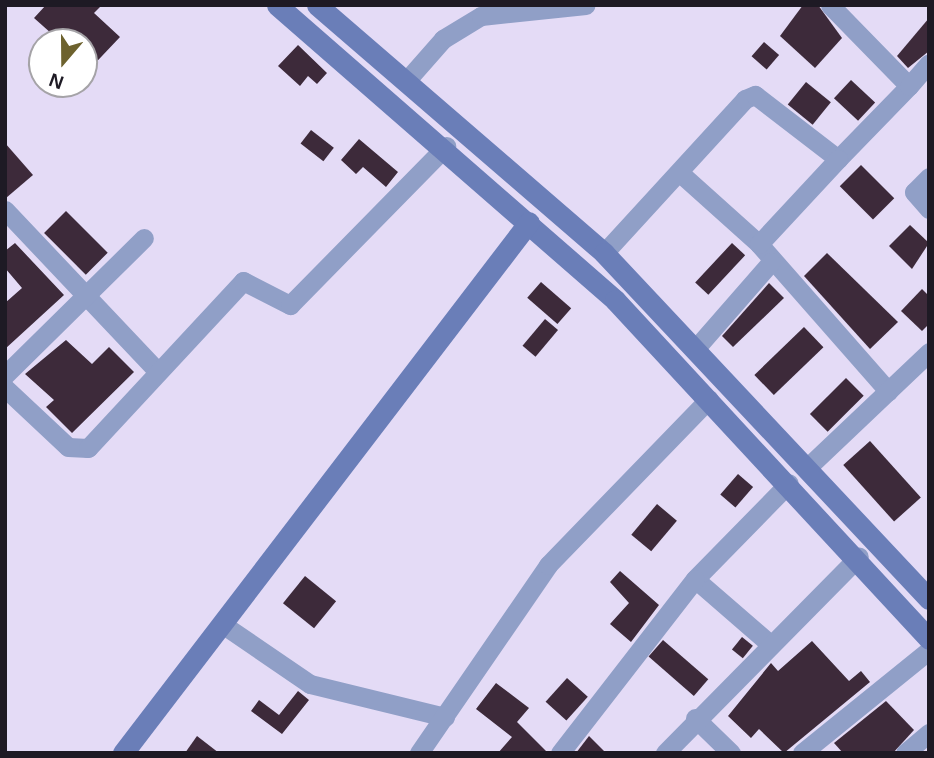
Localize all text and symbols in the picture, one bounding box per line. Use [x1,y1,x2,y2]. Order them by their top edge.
north arrow [28,28,98,98]
text: N [46,69,66,94]

